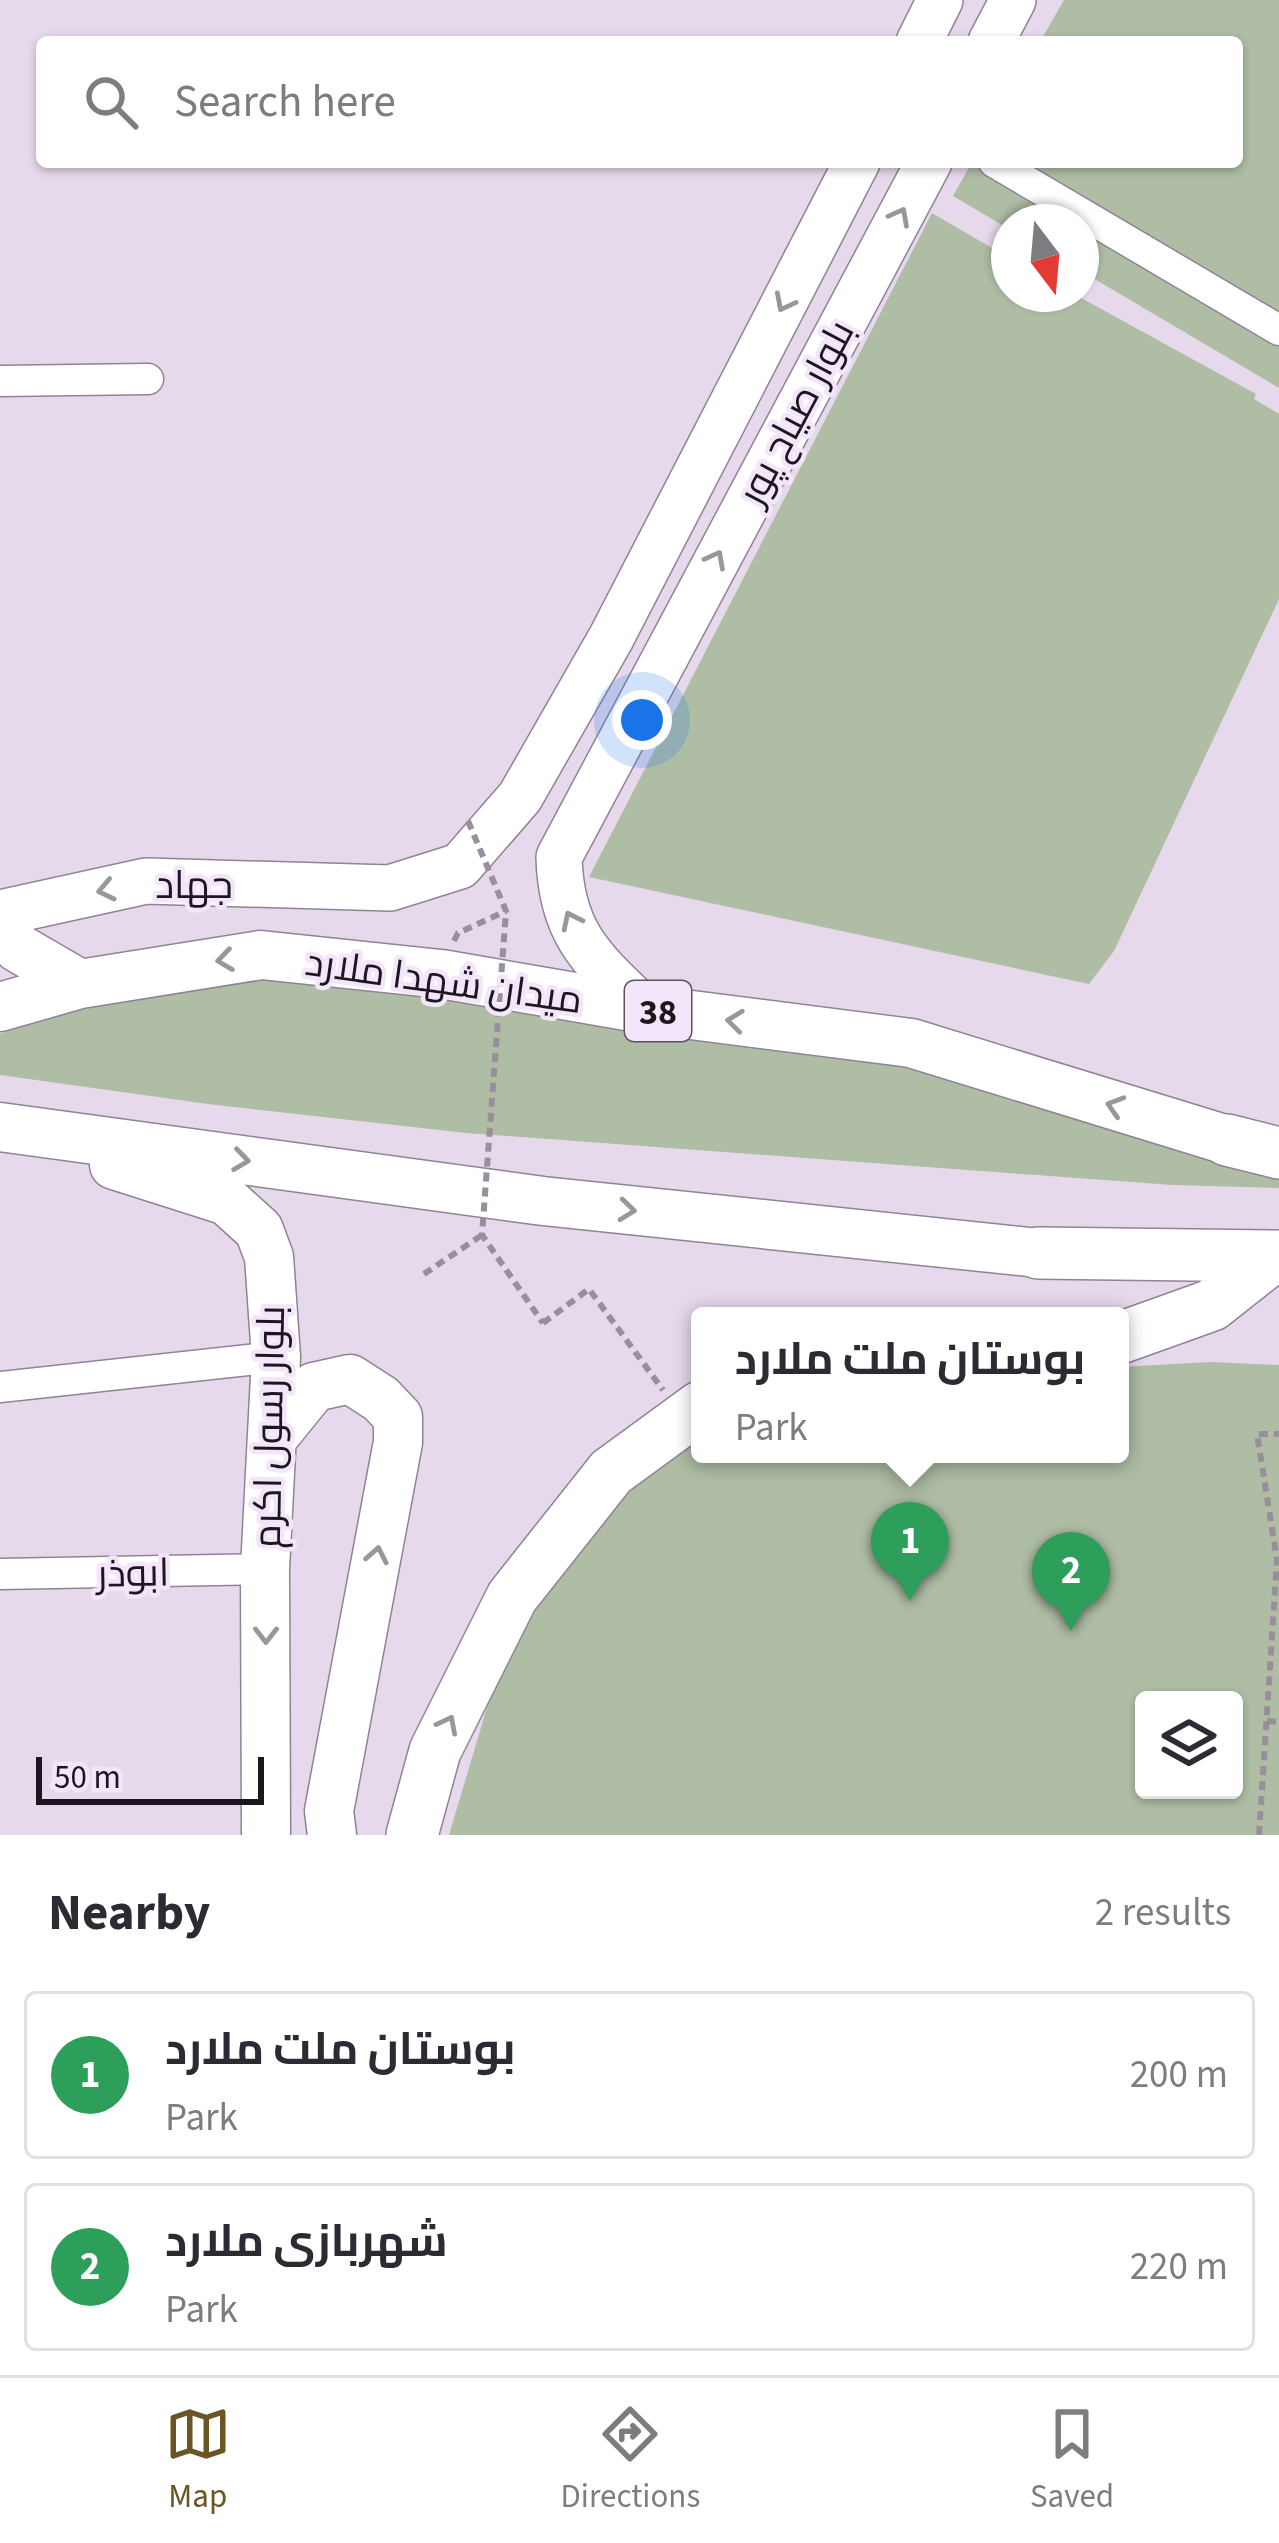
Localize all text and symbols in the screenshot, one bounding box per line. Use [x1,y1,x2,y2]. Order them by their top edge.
search box [36,36,1243,168]
icon: search [78,69,144,135]
text: Search here [174,70,396,134]
north arrow [991,204,1099,312]
one-way arrow [886,207,909,228]
one-way arrow [775,291,798,312]
street label: بلوار صیاح پور [724,311,869,517]
one-way arrow [702,551,725,572]
your location [612,690,672,750]
street label: جهاد [155,858,233,914]
one-way arrow [97,876,117,901]
one-way arrow [562,910,585,932]
street label: میدان شهدا ملارد [302,935,586,1029]
one-way arrow [215,946,234,972]
road number: 38 [625,981,691,1041]
one-way arrow [726,1009,745,1035]
one-way arrow [1105,1095,1126,1120]
one-way arrow [231,1146,251,1172]
one-way arrow [618,1197,637,1222]
street label: بلوار رسول اکرم [240,1305,300,1549]
popup [691,1307,1129,1463]
text: بوستان ملت ملارد [735,1328,1085,1392]
text: Park [735,1400,808,1456]
pin: 1 [871,1502,949,1601]
pin: 2 [1032,1532,1110,1631]
street label: ابوذر [94,1545,170,1603]
one-way arrow [363,1545,389,1565]
one-way arrow [252,1626,278,1645]
map controls [1135,1691,1243,1799]
button: layers [1135,1691,1243,1799]
one-way arrow [434,1715,457,1737]
scale bar [36,1751,264,1804]
text: 50 m [54,1754,121,1801]
text: Nearby [48,1877,210,1949]
text: 2 results [1095,1885,1231,1941]
text: بوستان ملت ملارد [165,2018,516,2082]
text: 1 [80,2047,100,2103]
text: 200 m [1130,2047,1228,2103]
text: Park [165,2090,238,2146]
text: شهربازی ملارد [165,2210,448,2274]
text: 2 [80,2239,100,2295]
text: 220 m [1130,2239,1228,2295]
text: Park [165,2282,238,2338]
tab: Map [165,2401,231,2520]
tab: Directions [561,2401,700,2520]
tab: Saved [1030,2401,1114,2520]

